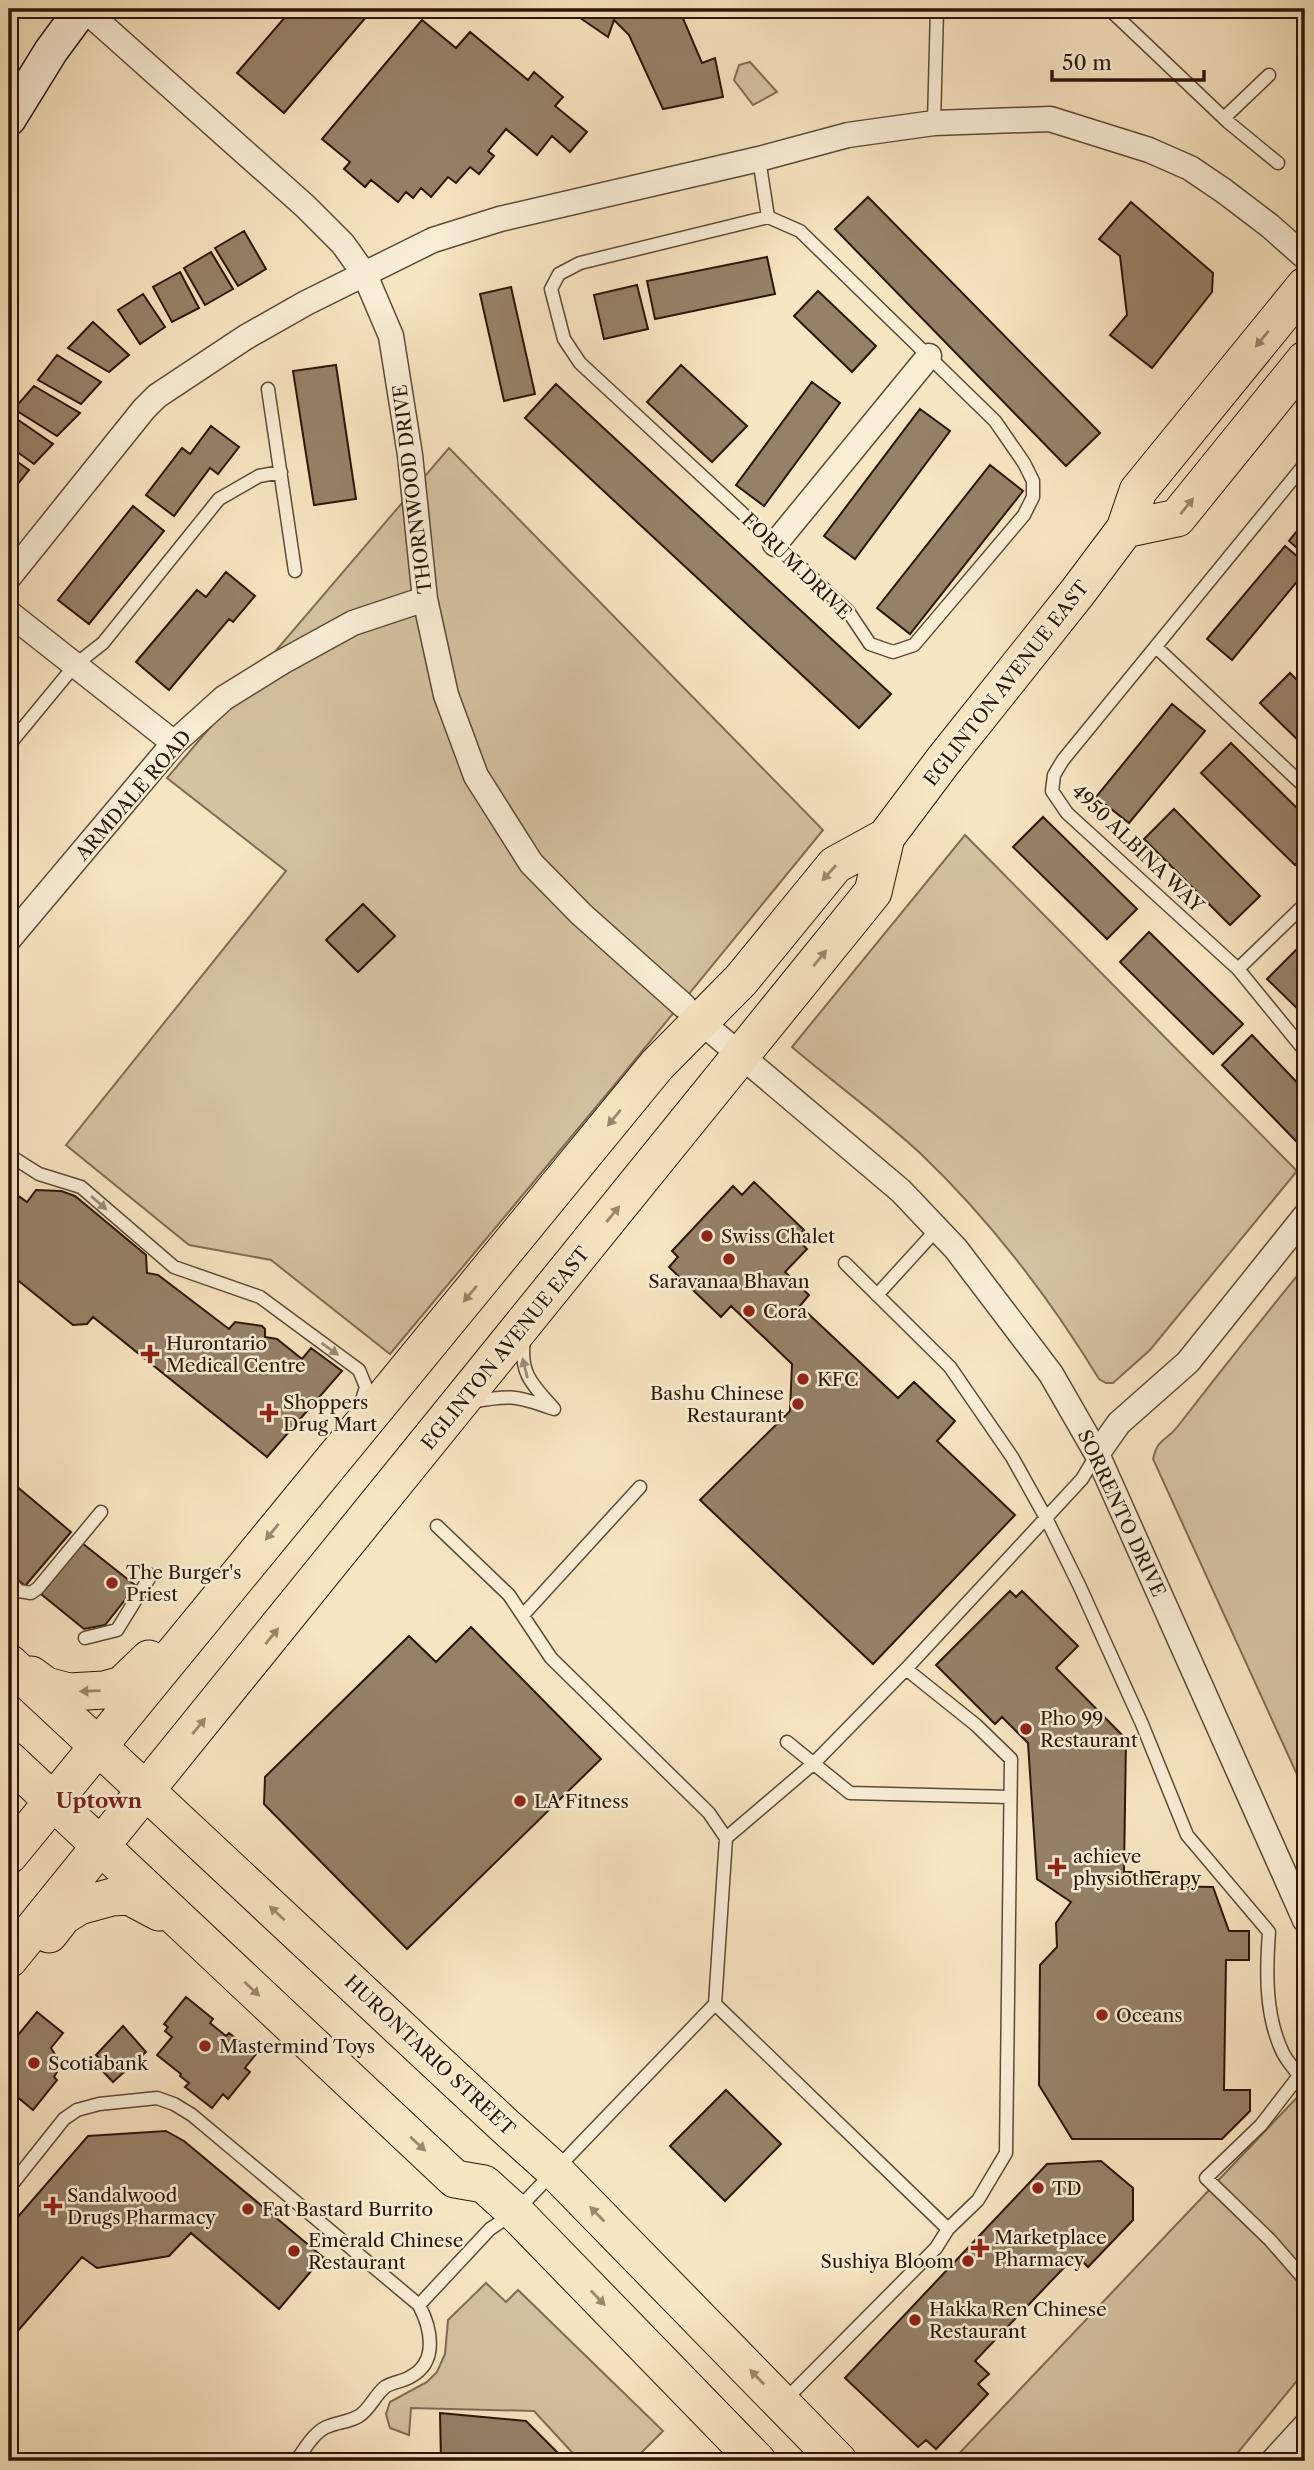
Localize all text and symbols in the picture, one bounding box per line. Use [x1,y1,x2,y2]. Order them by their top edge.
scale bar [1052,38,1204,82]
text: 50 m [1062,50,1112,75]
one-way arrow [1255,330,1270,347]
street label: THORNWOOD DRIVE [388,383,437,595]
one-way arrow [1179,498,1194,516]
street label: FORUM DRIVE [737,508,856,624]
street label: EGLINTON AVENUE EAST [919,575,1094,791]
street label: ARMDALE ROAD [70,726,196,866]
street label: 4950 ALBINA WAY [1067,780,1209,918]
one-way arrow [822,864,837,881]
one-way arrow [812,949,827,967]
one-way arrow [607,1108,622,1126]
one-way arrow [91,1195,108,1210]
one-way arrow [605,1205,620,1223]
place label: Swiss Chalet [721,1225,835,1248]
marker: Swiss Chalet [699,1228,715,1244]
street label: EGLINTON AVENUE EAST [416,1242,595,1454]
marker: Saravanaa Bhavan [721,1251,737,1267]
place label: Saravanaa Bhavan [648,1270,810,1293]
one-way arrow [462,1285,478,1303]
place label: Cora [763,1300,807,1323]
marker: Cora [741,1303,757,1319]
place label: Hurontario Medical Centre [166,1332,306,1377]
one-way arrow [321,1342,339,1356]
marker: Hurontario Medical Centre [140,1344,160,1364]
one-way arrow [519,1356,530,1378]
place label: KFC [817,1368,859,1391]
marker: KFC [795,1371,811,1387]
place label: Bashu Chinese Restaurant [650,1382,784,1427]
place label: Shoppers Drug Mart [283,1391,377,1436]
marker: Bashu Chinese Restaurant [790,1396,806,1412]
marker: Shoppers Drug Mart [261,1405,277,1421]
street label: SORRENTO DRIVE [1073,1426,1170,1600]
one-way arrow [265,1522,280,1540]
place label: The Burger's Priest [126,1561,242,1606]
marker: The Burger's Priest [104,1575,120,1591]
one-way arrow [264,1628,279,1646]
one-way arrow [78,1686,100,1697]
place label: Pho 99 Restaurant [1040,1707,1138,1752]
one-way arrow [191,1717,206,1735]
marker: Pho 99 Restaurant [1018,1721,1034,1737]
district label: Uptown [56,1788,143,1813]
place label: LA Fitness [534,1790,629,1813]
marker: LA Fitness [512,1793,528,1809]
place label: achieve physiotherapy [1073,1845,1202,1890]
marker: achieve physiotherapy [1047,1857,1067,1877]
one-way arrow [269,1906,286,1922]
street label: HURONTARIO STREET [340,1970,520,2141]
one-way arrow [243,1981,260,1998]
place label: Oceans [1116,2004,1183,2027]
marker: Oceans [1094,2007,1110,2023]
place label: Mastermind Toys [219,2035,375,2058]
marker: Mastermind Toys [197,2038,213,2054]
place label: Scotiabank [48,2052,149,2075]
marker: Scotiabank [26,2055,42,2071]
one-way arrow [409,2136,426,2152]
place label: TD [1052,2177,1082,2200]
marker: TD [1030,2180,1046,2196]
place label: Sandalwood Drugs Pharmacy [67,2184,216,2229]
marker: Sandalwood Drugs Pharmacy [45,2198,61,2214]
place label: Fat Bastard Burrito [262,2198,433,2221]
marker: Fat Bastard Burrito [240,2201,256,2217]
one-way arrow [589,2206,606,2223]
place label: Marketplace Pharmacy [994,2226,1107,2271]
place label: Emerald Chinese Restaurant [308,2229,463,2274]
marker: Marketplace Pharmacy [972,2240,988,2256]
marker: Emerald Chinese Restaurant [286,2243,302,2259]
place label: Sushiya Bloom [820,2250,954,2273]
marker: Sushiya Bloom [960,2253,976,2269]
one-way arrow [590,2289,606,2306]
place label: Hakka Ren Chinese Restaurant [929,2298,1107,2343]
marker: Hakka Ren Chinese Restaurant [907,2312,923,2328]
one-way arrow [749,2369,765,2386]

